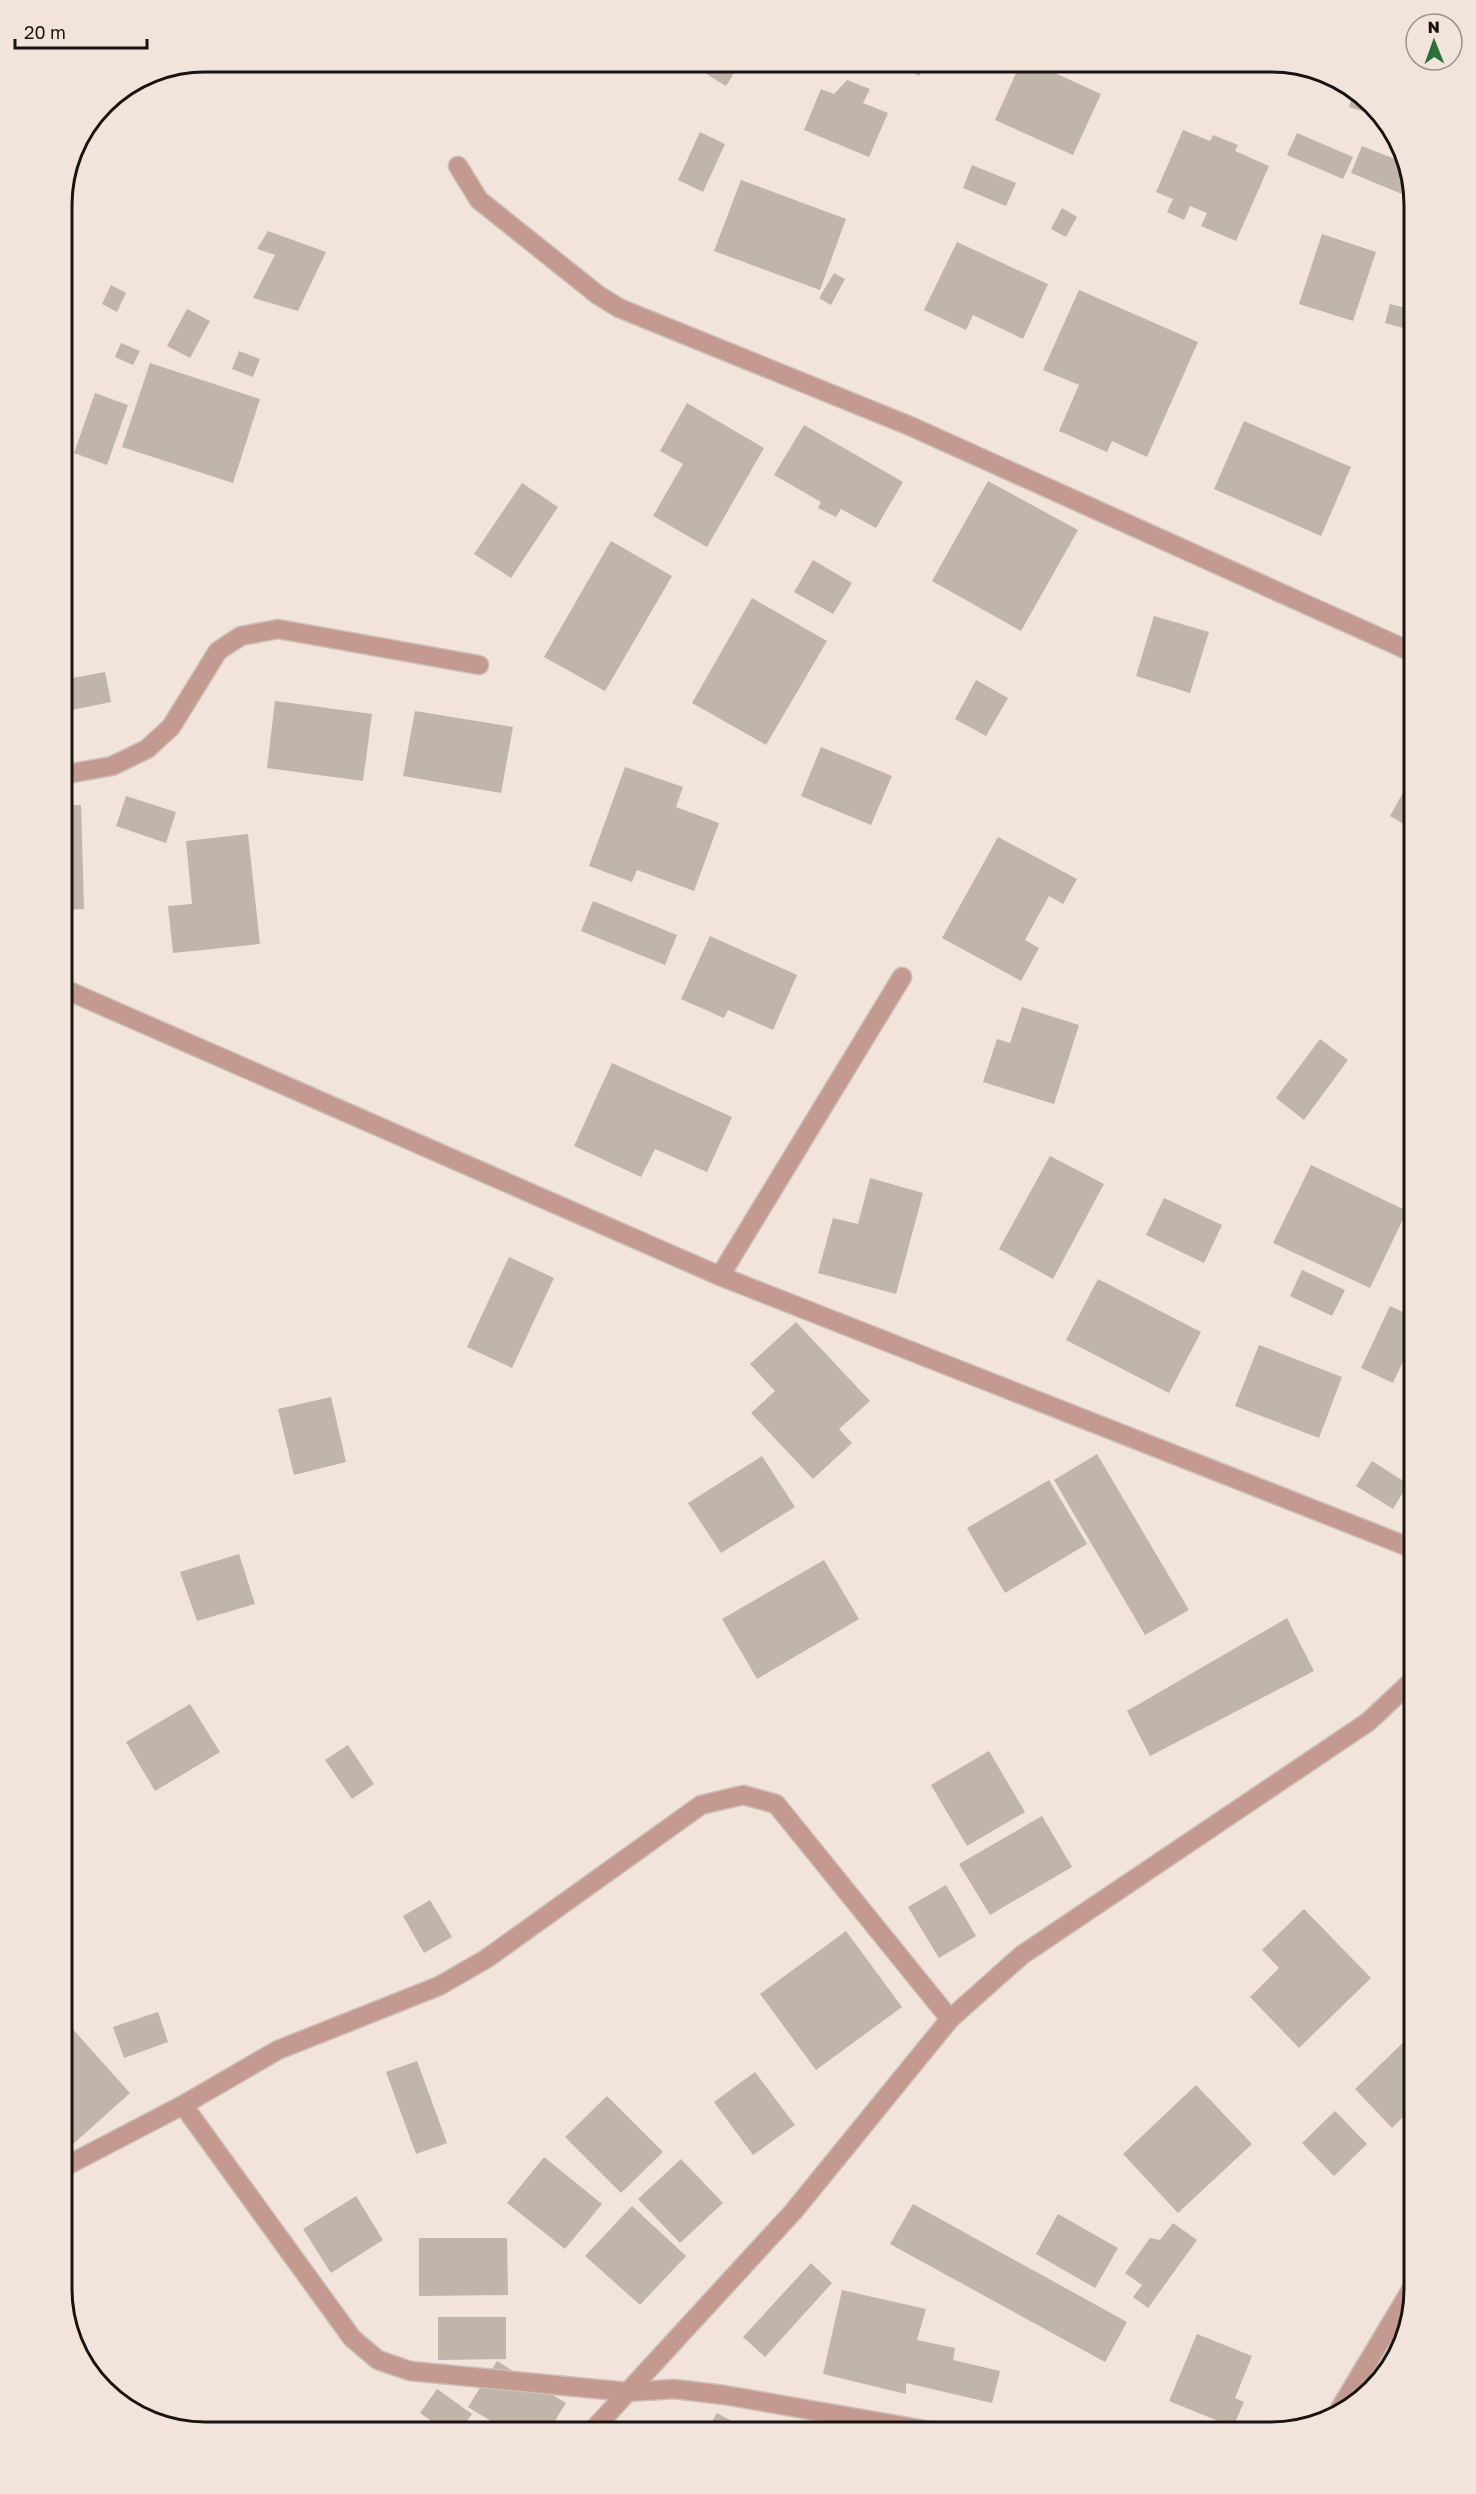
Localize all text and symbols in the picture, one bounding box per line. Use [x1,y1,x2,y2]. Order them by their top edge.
scale bar [15,12,147,50]
north arrow [1404,12,1464,72]
text: N [1427,17,1440,37]
text: 20 m [24,21,66,43]

